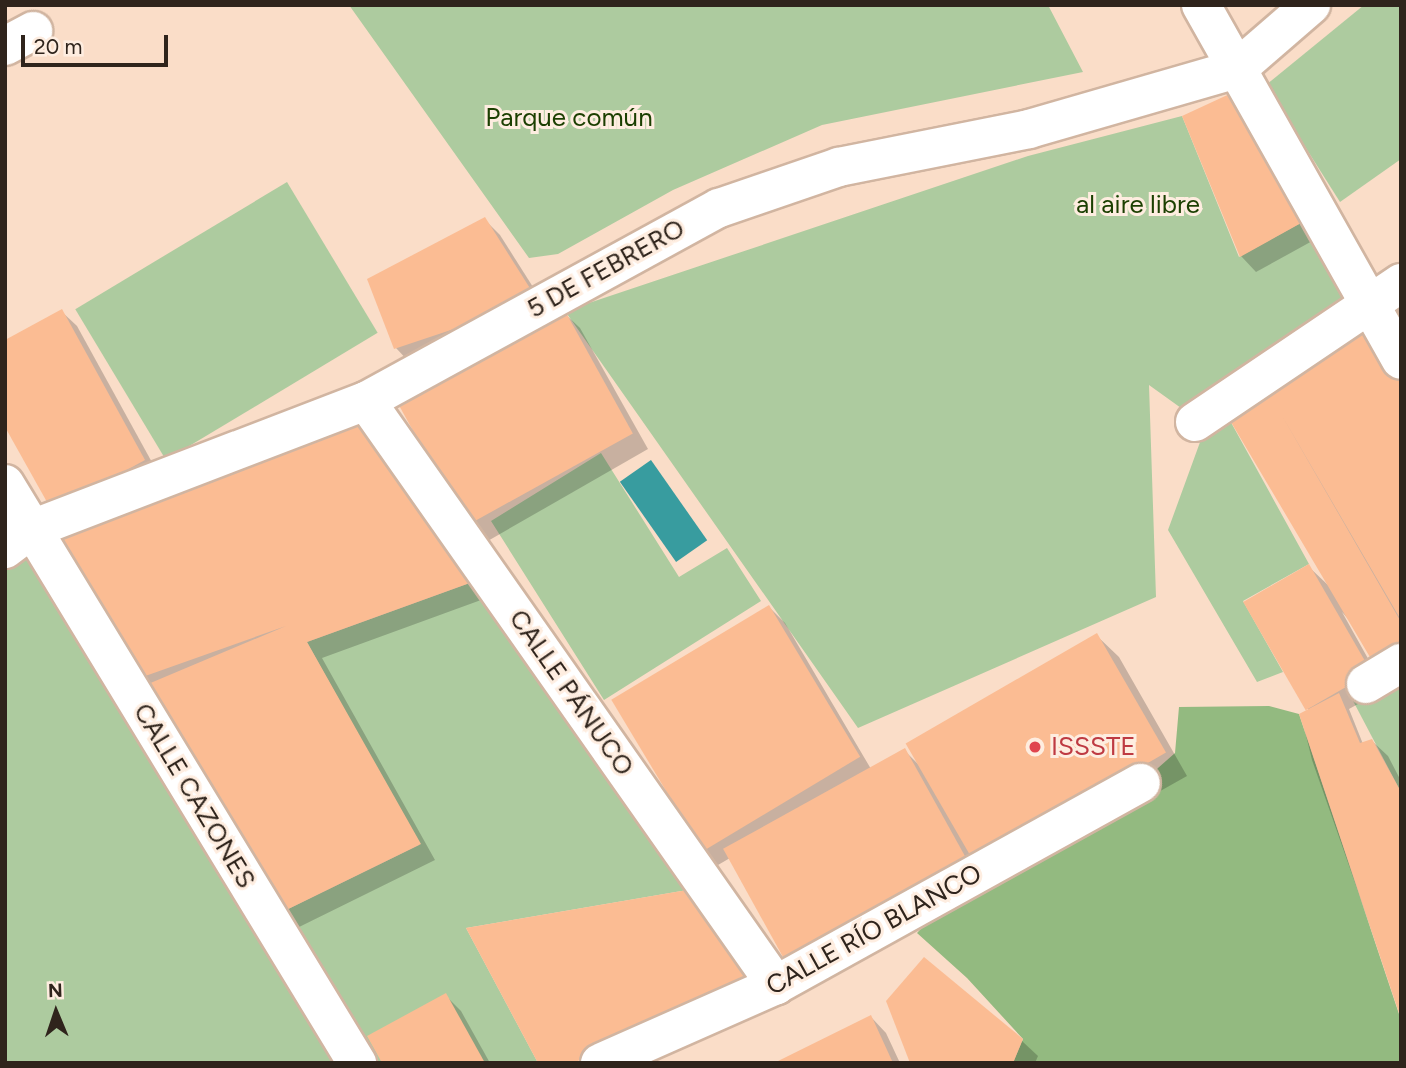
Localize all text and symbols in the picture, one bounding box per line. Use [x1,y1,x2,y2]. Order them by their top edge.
scale bar [24,21,172,65]
text: 20 m [34,34,82,59]
park label: Parque común [485,102,653,134]
park label: al aire libre [1076,189,1200,221]
street label: 5 DE FEBRERO [522,213,690,325]
street label: CALLE PÁNUCO [502,604,640,782]
street label: CALLE CAZONES [127,698,261,894]
place label: ISSSTE [1051,731,1136,763]
marker: ISSSTE [1025,737,1045,757]
street label: CALLE RÍO BLANCO [761,858,987,1002]
north arrow [21,977,91,1047]
text: N [48,979,63,1002]

